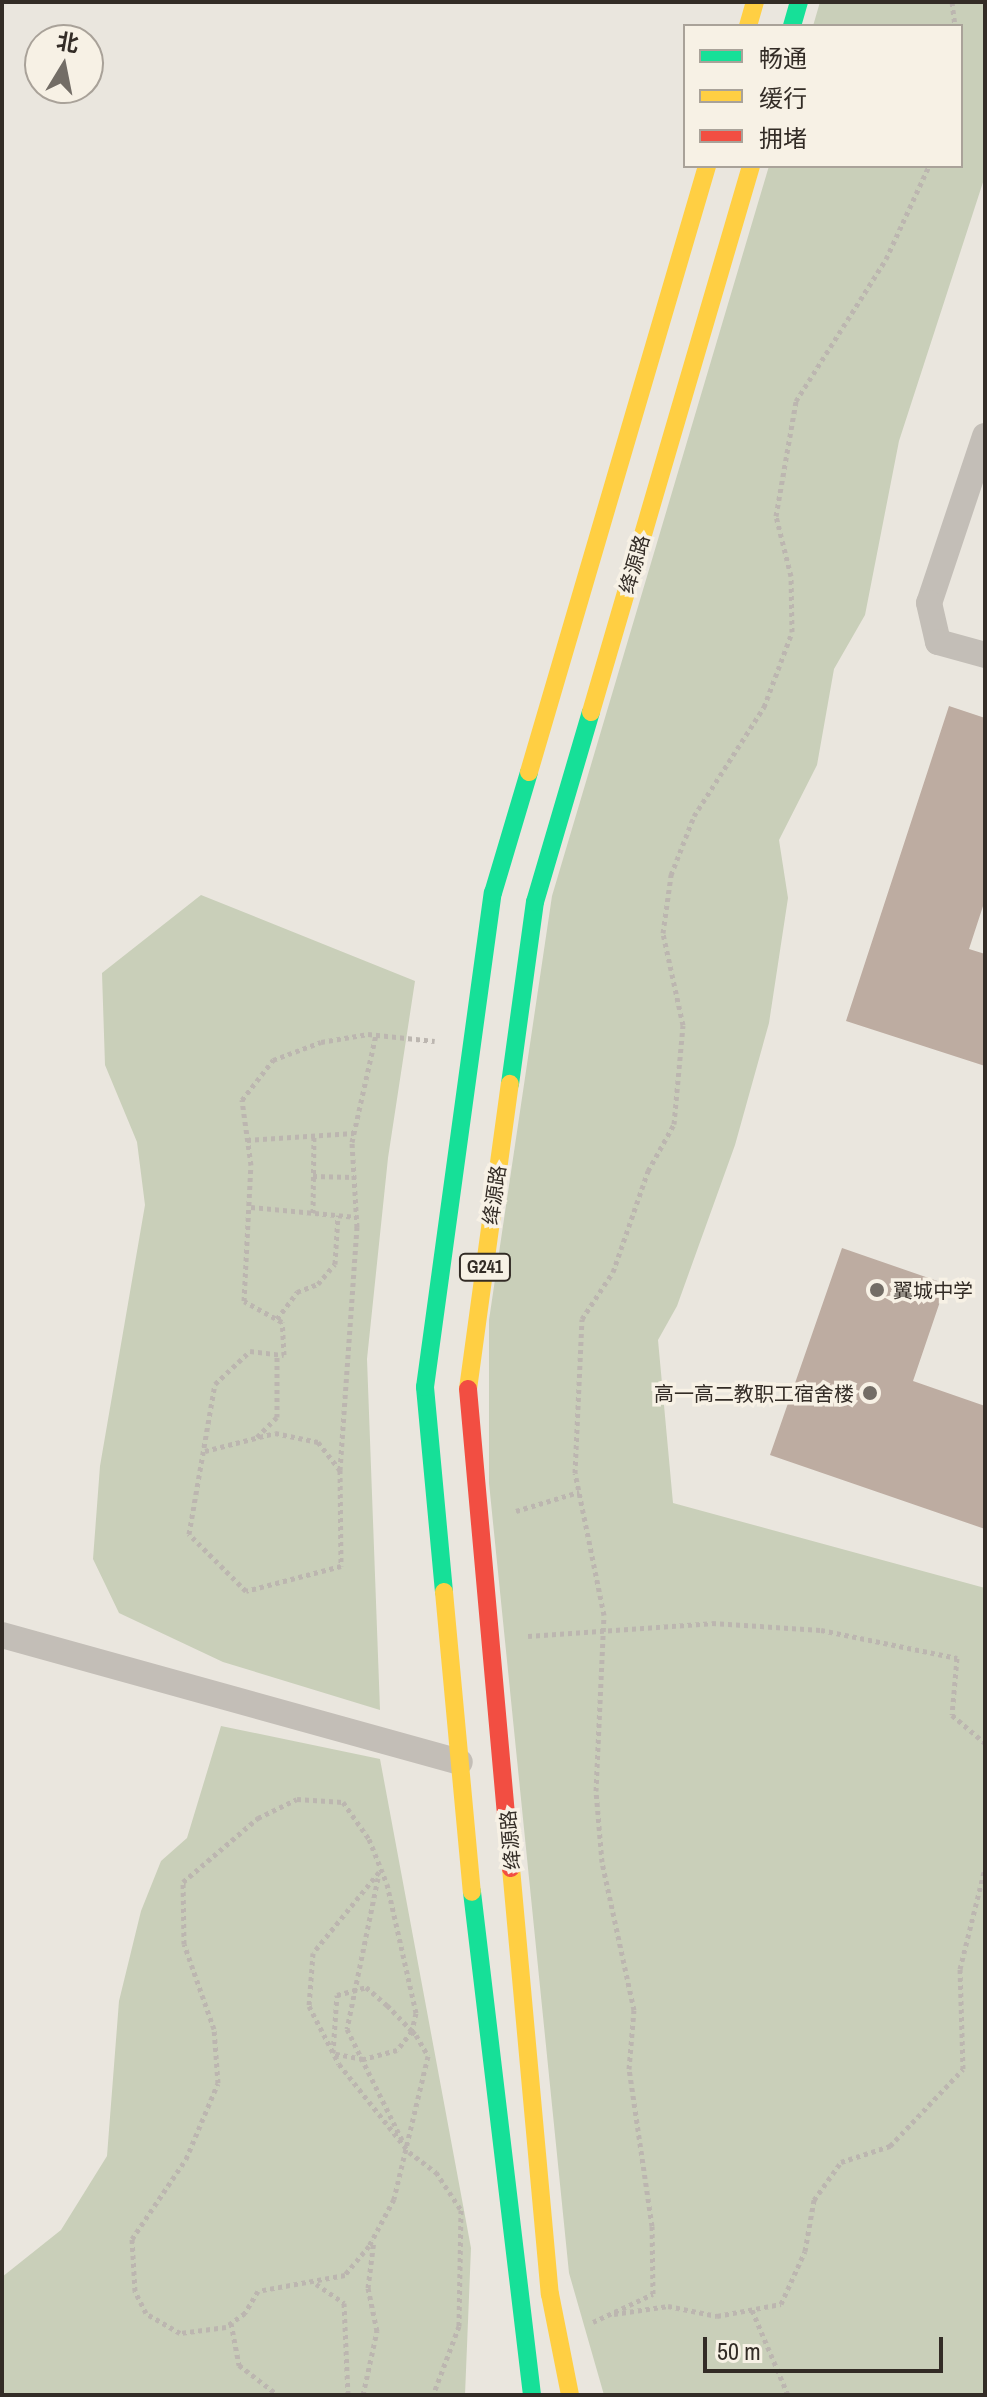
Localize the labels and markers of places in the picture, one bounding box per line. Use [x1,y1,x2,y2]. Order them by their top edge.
place label: 翼城中学 [893,1278,973,1302]
marker: 翼城中学 [868,1281,886,1299]
place label: 高一高二教职工宿舍楼 [654,1381,854,1405]
marker: 高一高二教职工宿舍楼 [861,1384,879,1402]

